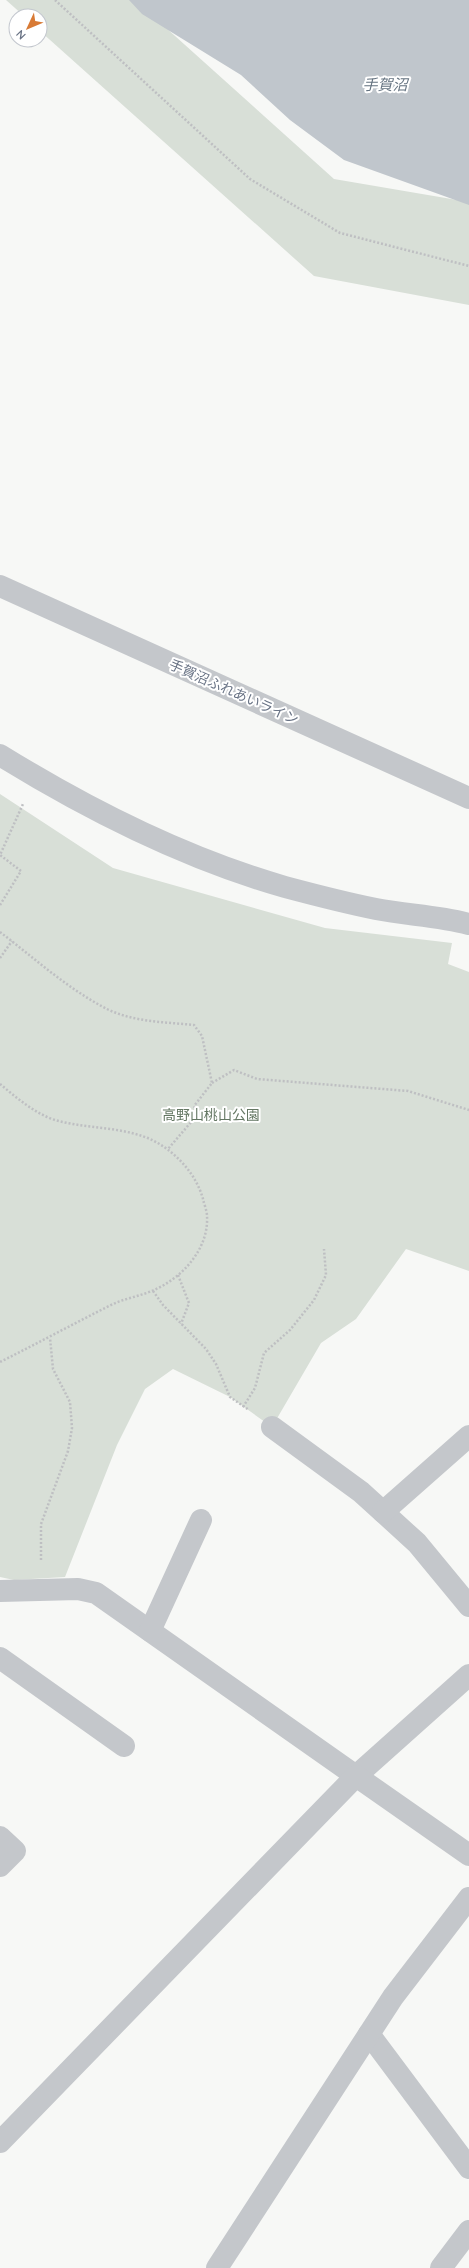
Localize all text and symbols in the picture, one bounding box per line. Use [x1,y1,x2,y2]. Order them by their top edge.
north arrow [8,8,48,48]
text: N [13,27,29,43]
water label: 手賀沼 [362,75,409,94]
street label: 手賀沼ふれあいライン [166,655,302,729]
park label: 高野山桃山公園 [162,1106,260,1124]

